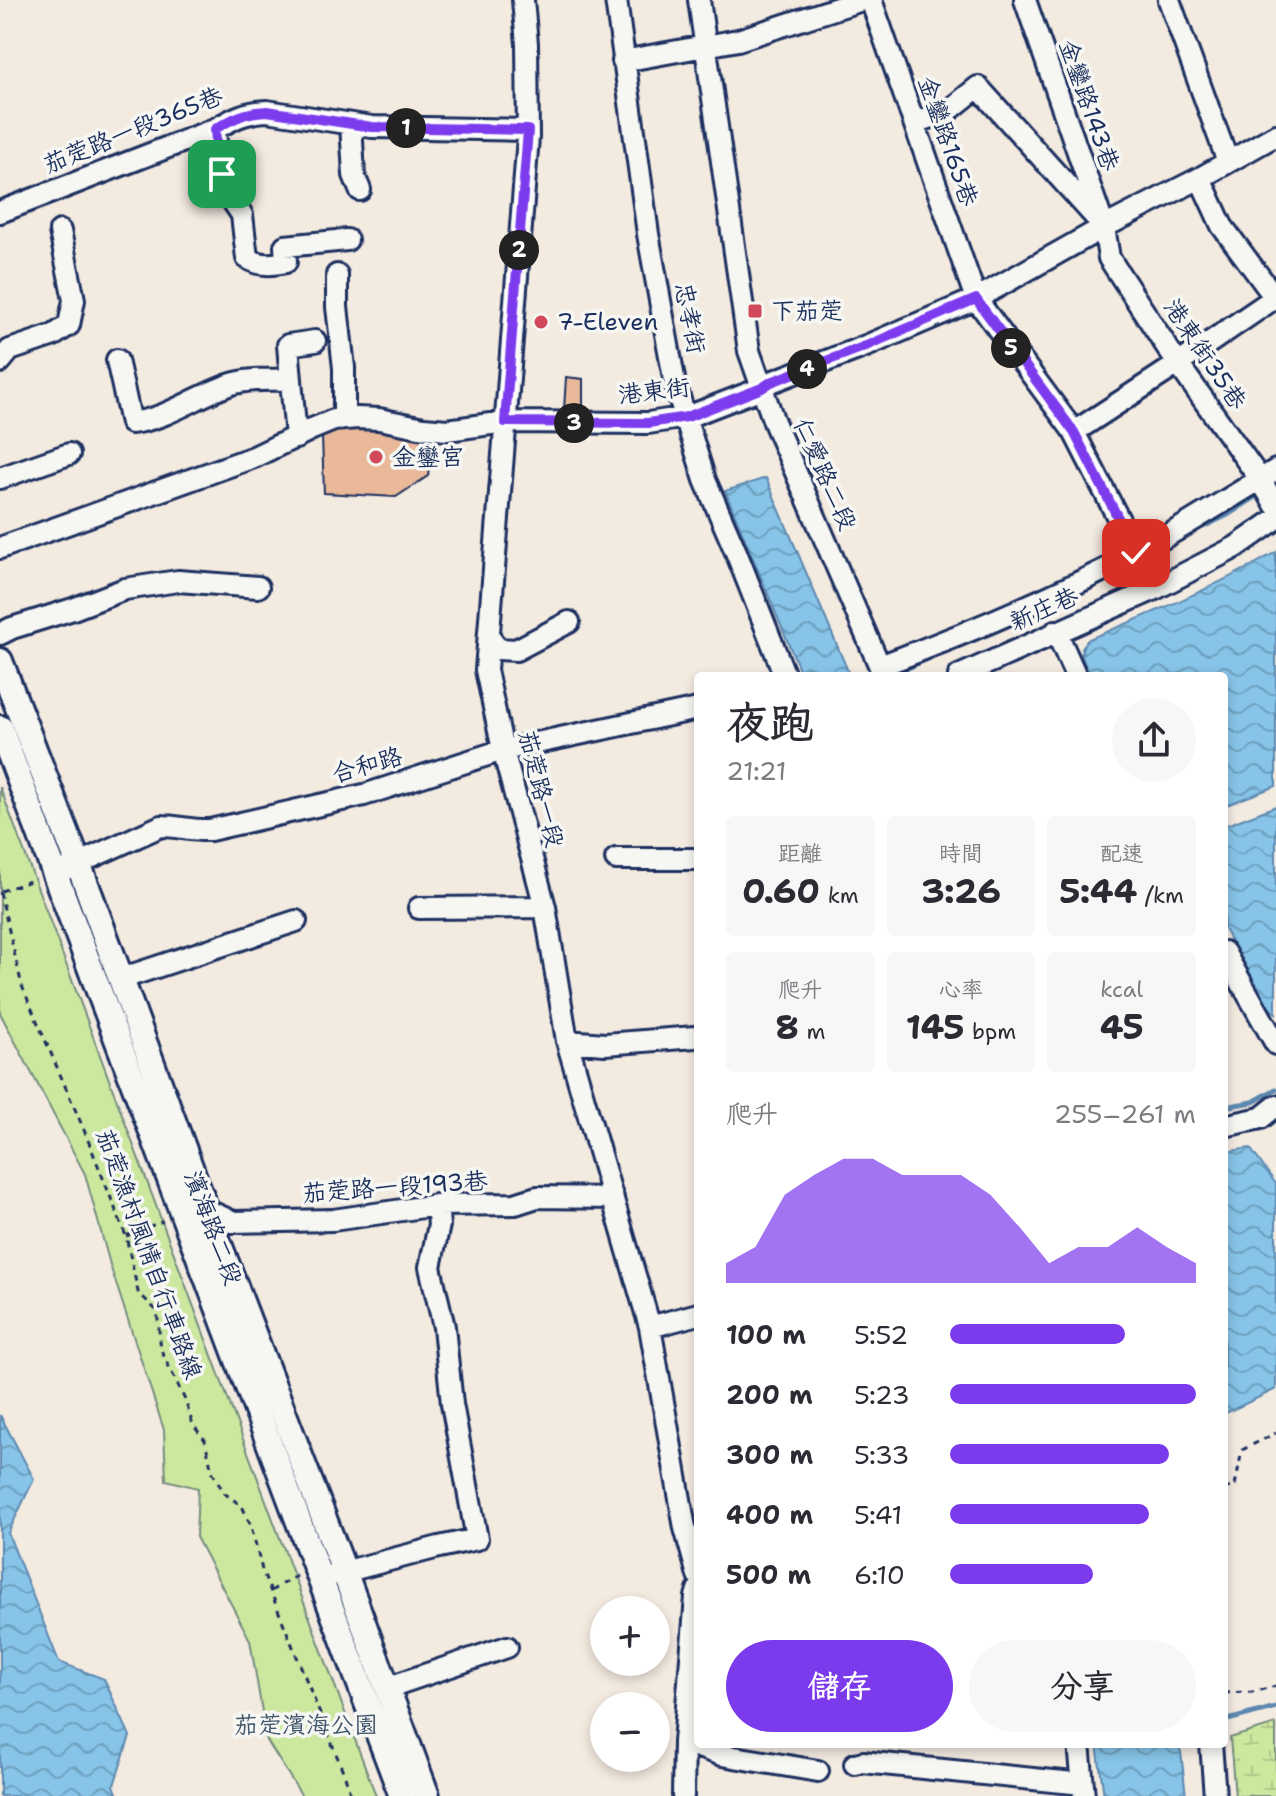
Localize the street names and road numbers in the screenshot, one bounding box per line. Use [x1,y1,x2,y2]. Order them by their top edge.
street label: 金鑾路143巷 [1052,35,1126,175]
street label: 金鑾路165巷 [911,72,985,210]
street label: 茄萣路一段365巷 [39,79,227,181]
street label: 忠孝街 [667,280,713,356]
street label: 港東街35巷 [1156,292,1254,416]
street label: 港東街 [616,371,692,411]
street label: 仁愛路二段 [786,413,864,535]
street label: 新庄巷 [1005,580,1083,638]
street label: 茄萣路一段 [511,727,571,851]
street label: 合和路 [328,740,406,790]
street label: 茄萣漁村風情自行車路線 [89,1124,209,1384]
street label: 茄萣路一段193巷 [301,1165,489,1209]
street label: 濱海路二段 [177,1166,249,1290]

